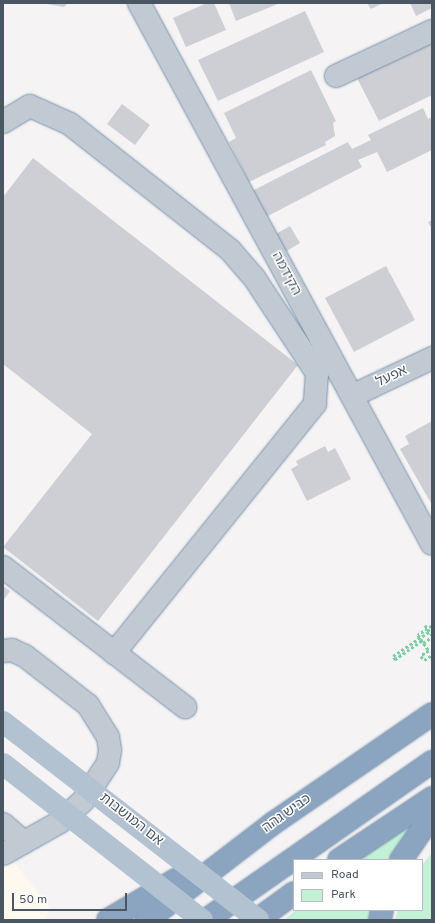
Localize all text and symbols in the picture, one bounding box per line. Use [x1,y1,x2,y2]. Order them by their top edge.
street label: הקידמה [268,249,304,299]
street label: אפעל [374,363,410,391]
street label: אם המושבות [96,790,166,850]
street label: כביש גהה [259,791,315,837]
legend [293,859,423,911]
text: Road [331,867,359,883]
scale bar [14,885,129,911]
text: Park [331,887,356,903]
text: 50 m [19,892,47,908]

